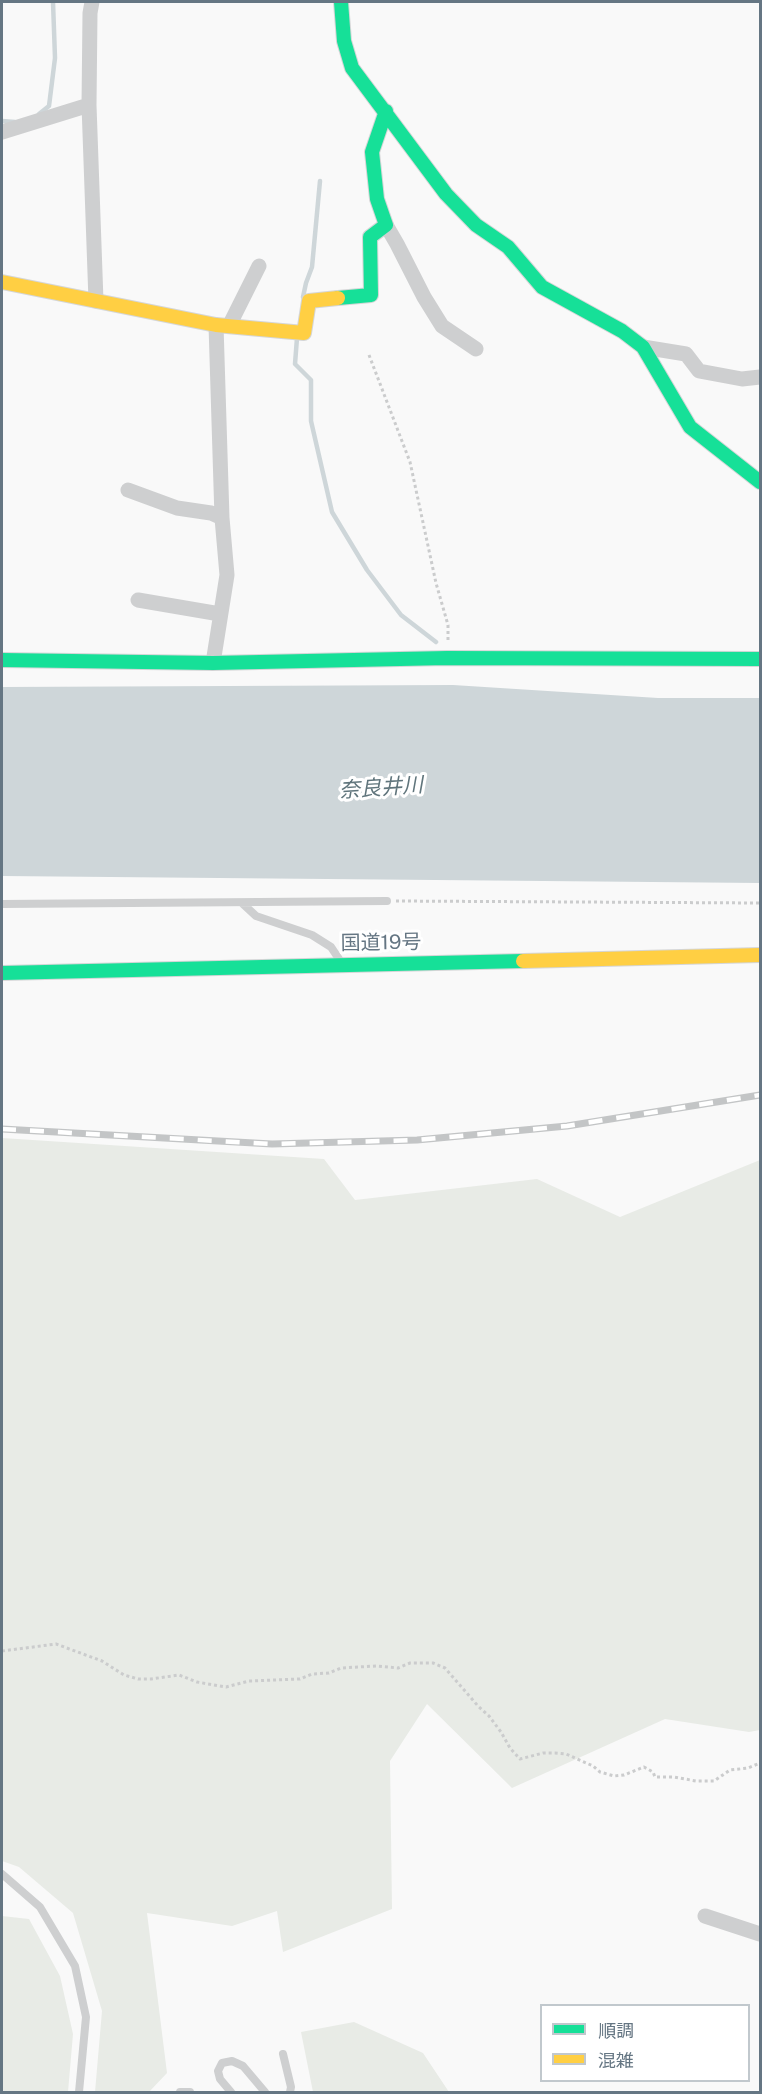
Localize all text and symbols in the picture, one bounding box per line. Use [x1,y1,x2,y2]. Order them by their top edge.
water label: 奈良井川 [338,773,424,803]
street label: 国道19号 [340,930,422,956]
legend [540,2004,750,2082]
text: 順調 [598,2020,634,2041]
text: 混雑 [598,2050,634,2071]

